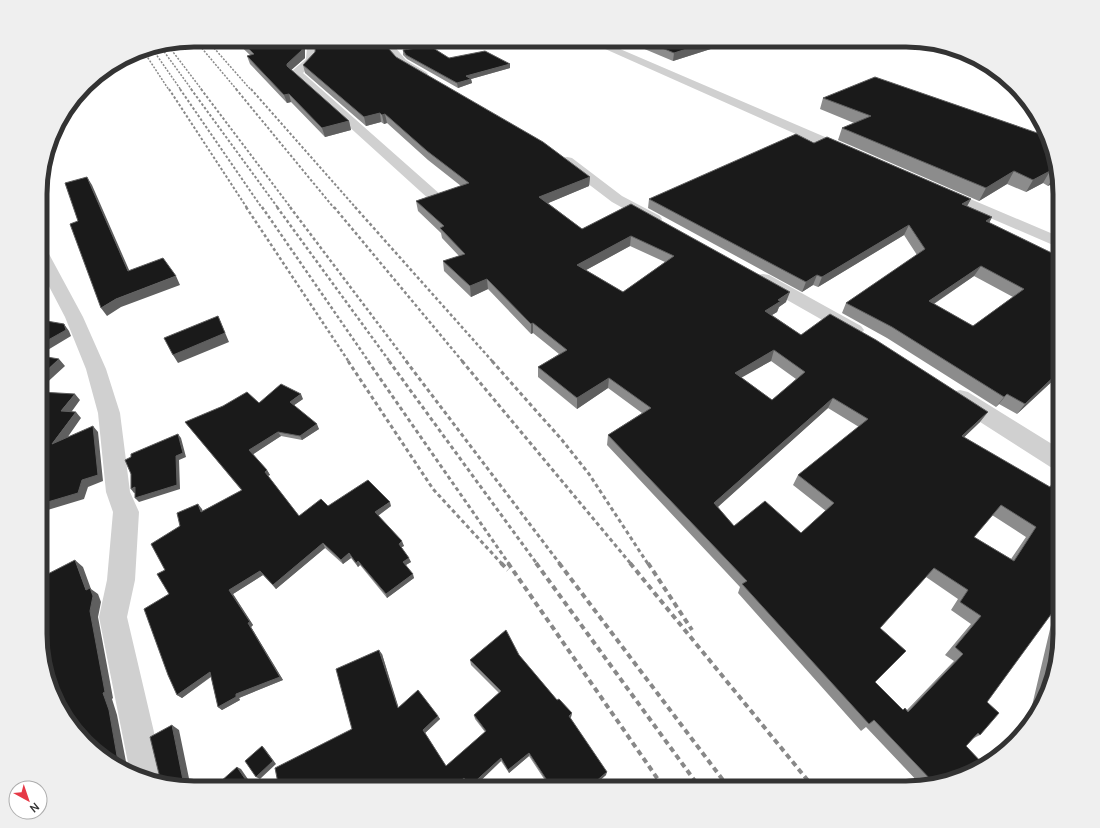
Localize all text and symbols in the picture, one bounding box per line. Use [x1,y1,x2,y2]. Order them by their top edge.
north arrow [8,780,48,820]
text: N [27,800,43,816]

